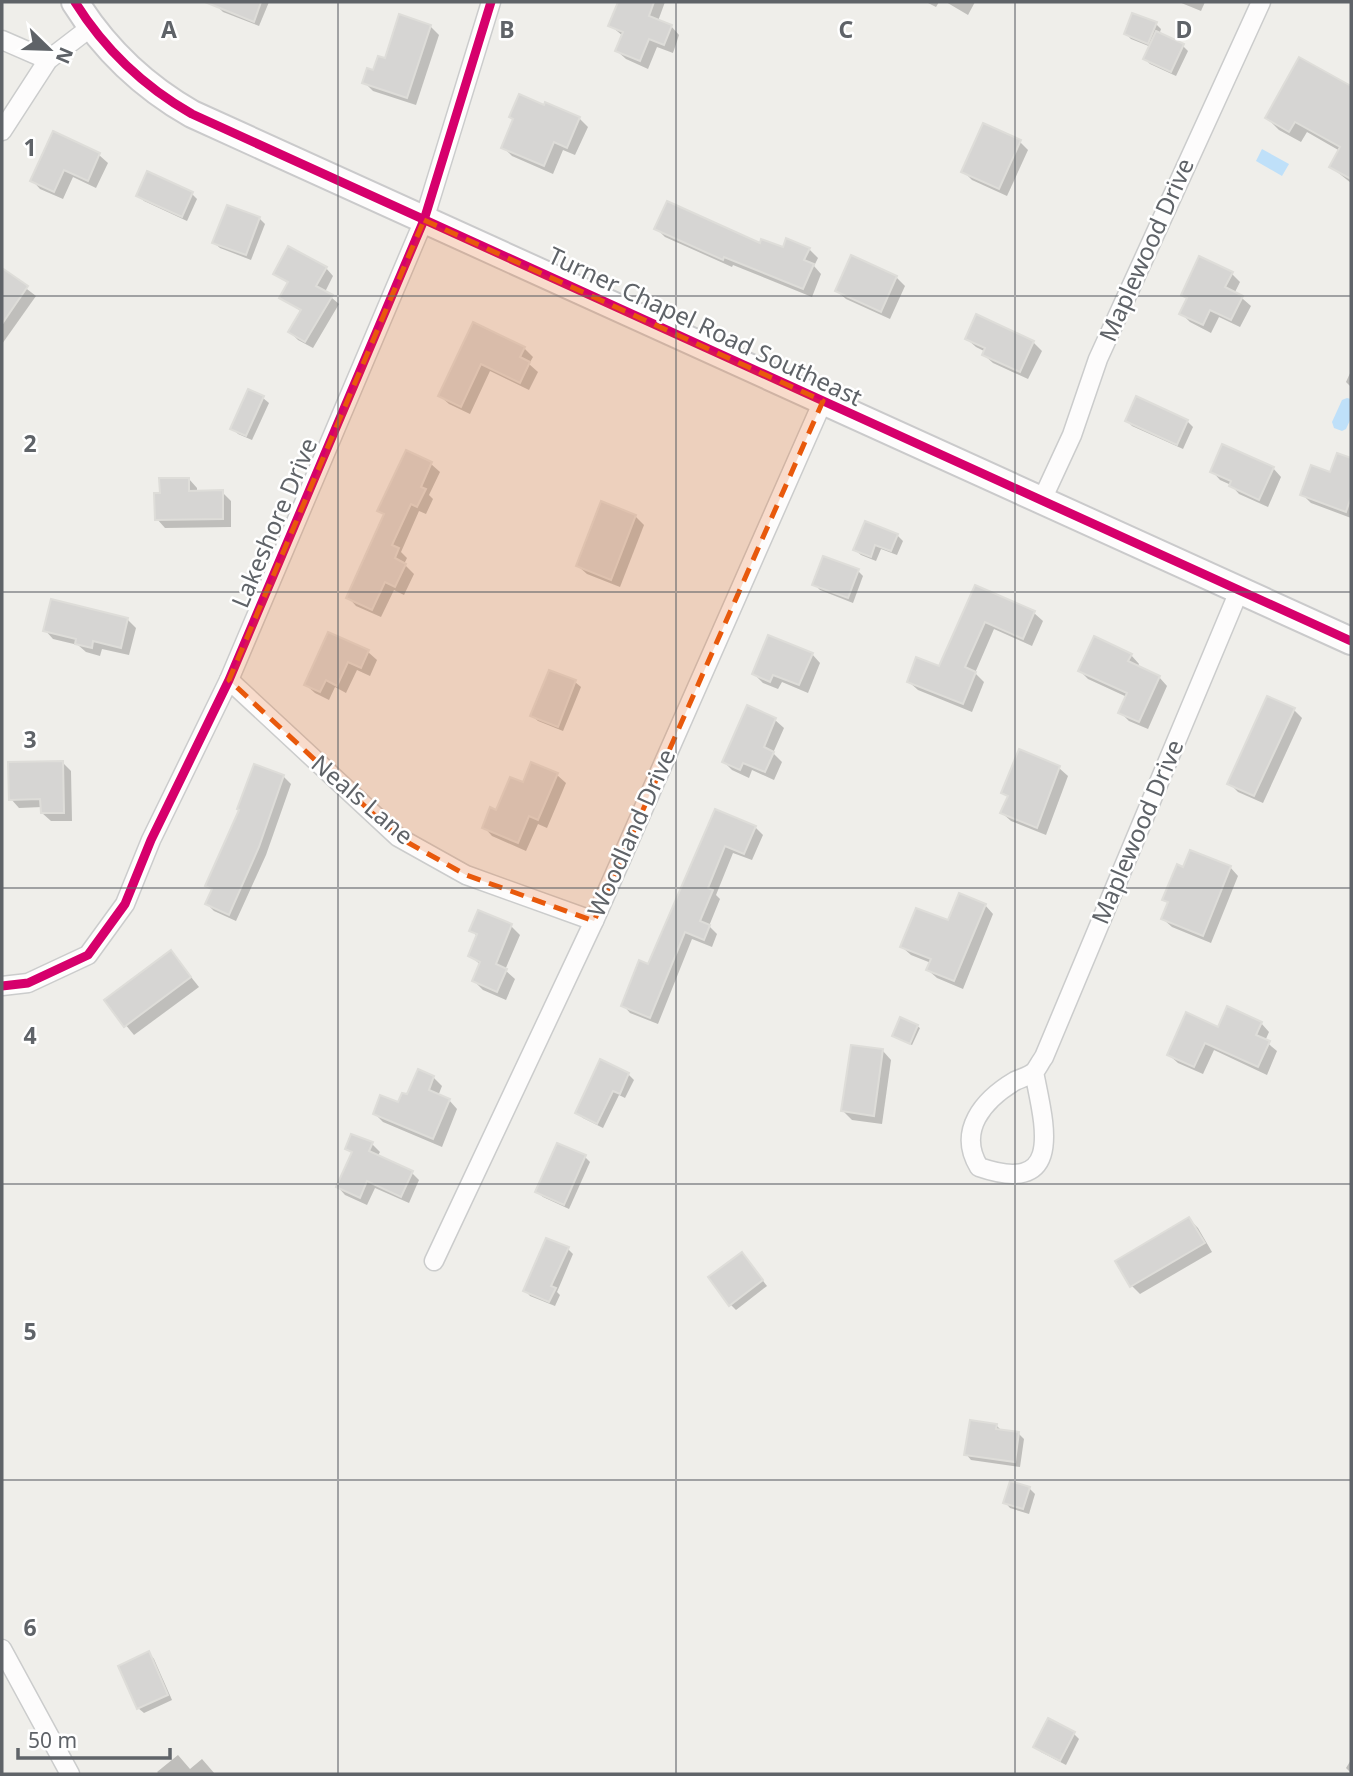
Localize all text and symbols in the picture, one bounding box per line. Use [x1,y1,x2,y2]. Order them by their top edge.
text: A [161,13,177,45]
text: B [499,13,515,45]
text: C [839,13,854,45]
text: D [1176,13,1192,45]
north arrow [14,14,84,84]
text: N [50,43,80,68]
text: 1 [23,131,37,163]
street label: Maplewood Drive [1090,152,1201,346]
street label: Turner Chapel Road Southeast [543,238,868,413]
text: 2 [23,427,37,459]
street label: Lakeshore Drive [223,432,324,613]
text: 3 [23,723,37,755]
street label: Maplewood Drive [1083,734,1190,929]
street label: Woodland Drive [579,743,682,922]
street label: Neals Lane [305,746,421,851]
text: 4 [23,1019,37,1051]
text: 5 [23,1315,37,1347]
text: 6 [23,1611,37,1643]
scale bar [18,1716,170,1760]
text: 50 m [28,1726,77,1754]

